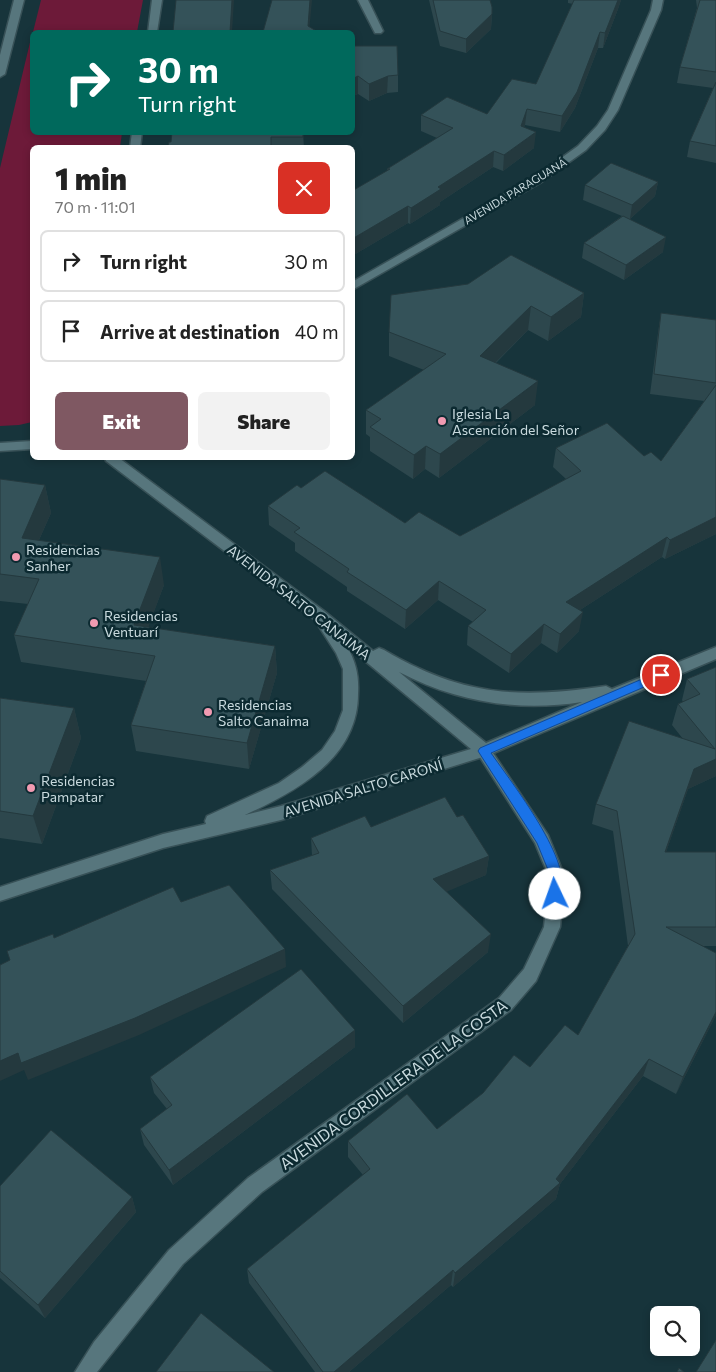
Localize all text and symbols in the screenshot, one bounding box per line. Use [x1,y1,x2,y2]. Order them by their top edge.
text: 30 m [138,47,219,90]
icon: right [55,50,120,115]
text: Turn right [138,90,236,117]
street label: AVENIDA PARAGUANÁ [461,154,569,227]
text: 1 min [55,159,127,196]
button: close [278,162,330,214]
text: 70 m · 11:01 [55,197,136,216]
icon: right [57,247,85,275]
text: Turn right [100,250,187,273]
text: 30 m [285,250,328,273]
icon: arrive [57,317,85,345]
text: Arrive at destination [100,320,280,343]
text: 40 m [295,320,339,343]
button: Exit [55,392,188,450]
button: Share [198,392,330,450]
place label: Iglesia La Ascención del Señor [452,405,580,438]
marker: Iglesia La Ascención del Señor [436,415,448,427]
place label: Residencias Sanher [26,541,100,574]
street label: AVENIDA SALTO CANAIMA [224,541,374,663]
marker: Residencias Sanher [10,551,22,563]
place label: Residencias Ventuarí [104,607,178,640]
marker: Residencias Ventuarí [88,617,100,629]
pin [640,654,682,696]
icon: arrive [647,661,675,689]
place label: Residencias Salto Canaima [218,696,309,729]
marker: Residencias Salto Canaima [202,706,214,718]
street label: AVENIDA SALTO CARONÍ [282,755,445,820]
place label: Residencias Pampatar [41,772,115,805]
marker: Residencias Pampatar [25,782,37,794]
position arrow [528,867,580,919]
street label: AVENIDA CORDILLERA DE LA COSTA [275,995,511,1173]
map controls [650,1306,700,1356]
button: search [650,1306,700,1356]

